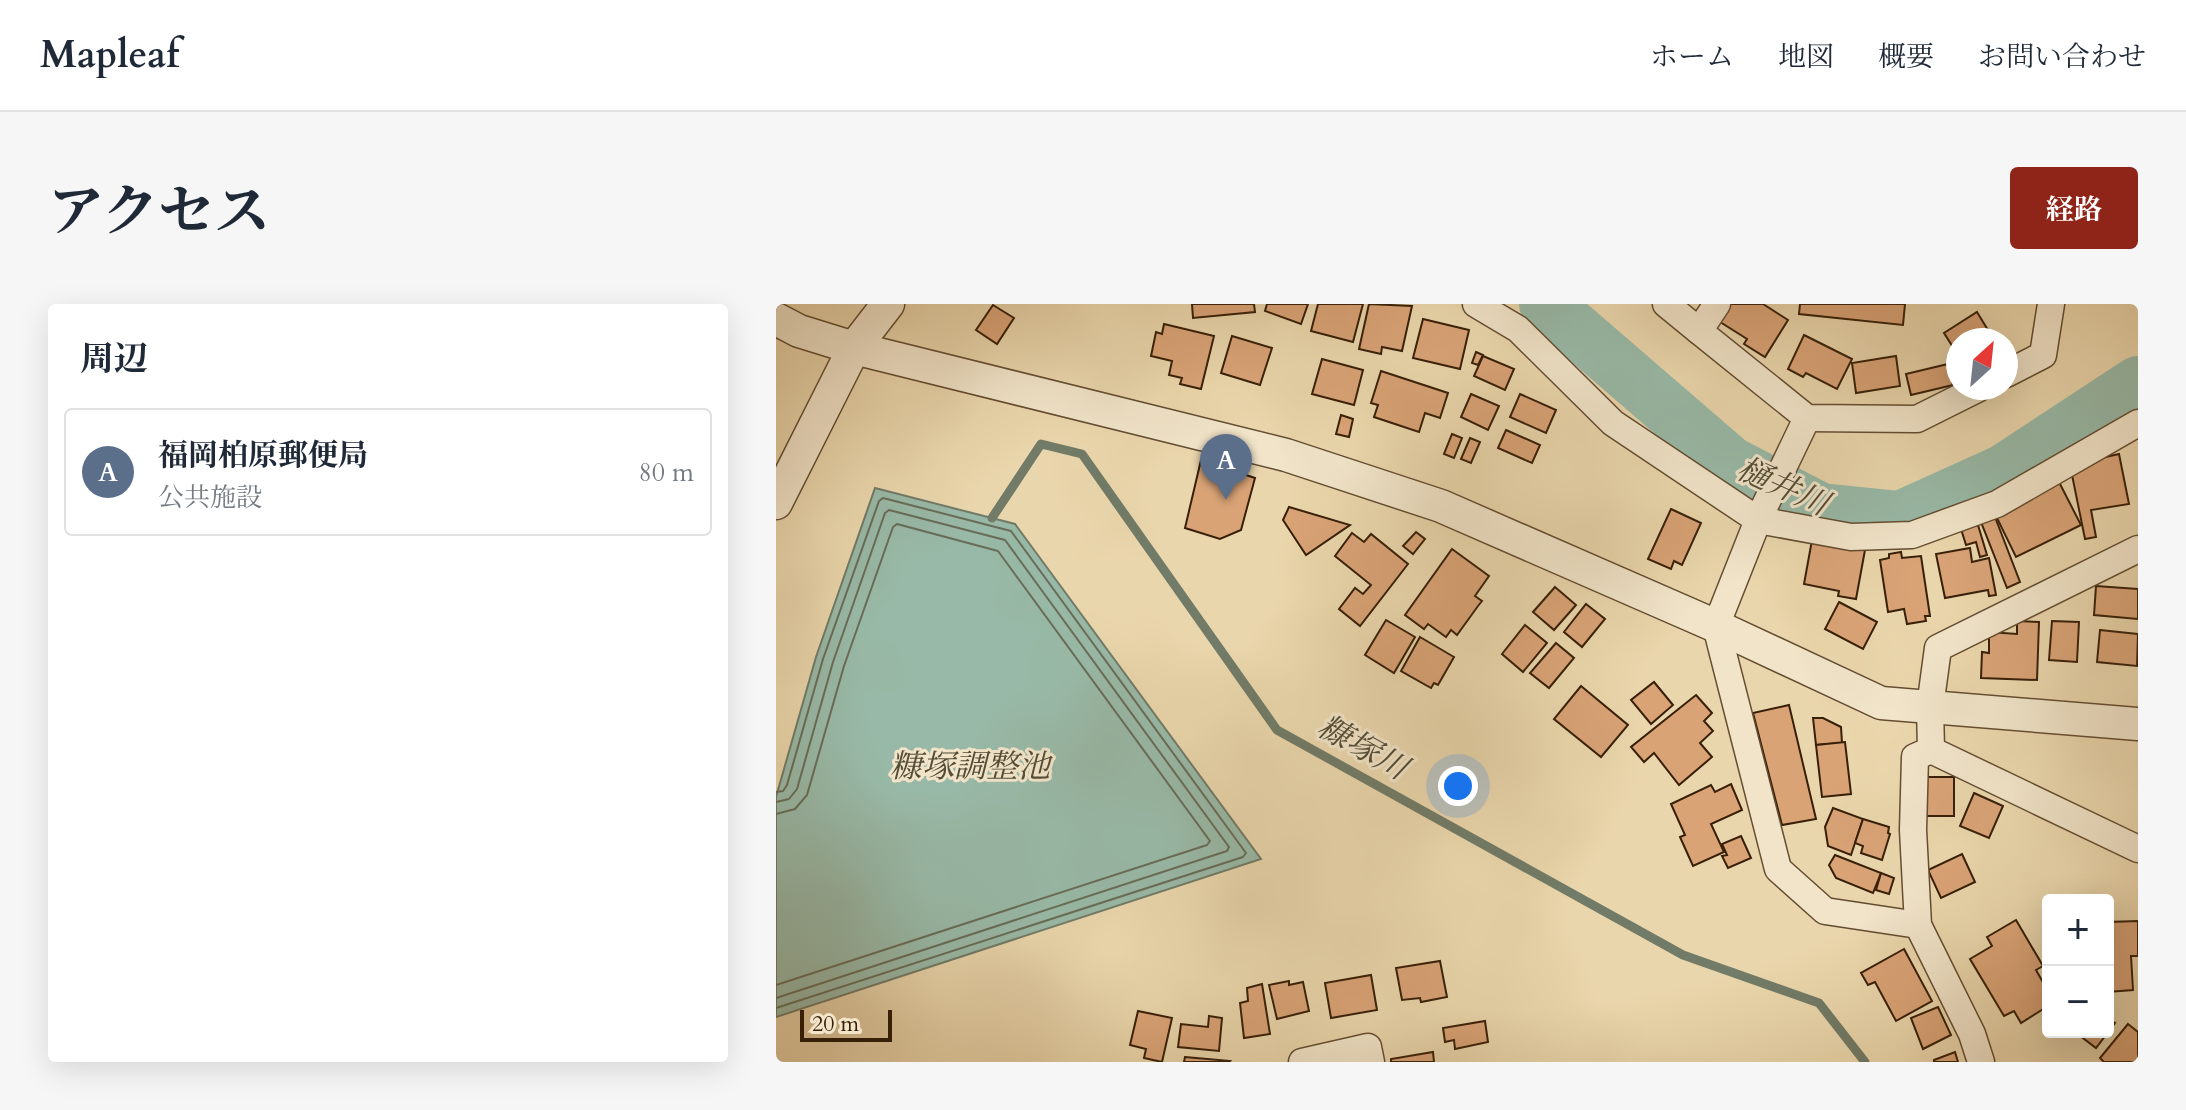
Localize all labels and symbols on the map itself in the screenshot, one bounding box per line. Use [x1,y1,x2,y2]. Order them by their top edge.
north arrow [1946,328,2018,400]
pin: A [1200,434,1252,500]
water label: 樋井川 [1730,447,1838,528]
water label: 糠塚川 [1310,705,1418,792]
water label: 糠塚調整池 [890,745,1053,789]
your location [1438,766,1478,806]
scale bar [800,1006,892,1042]

